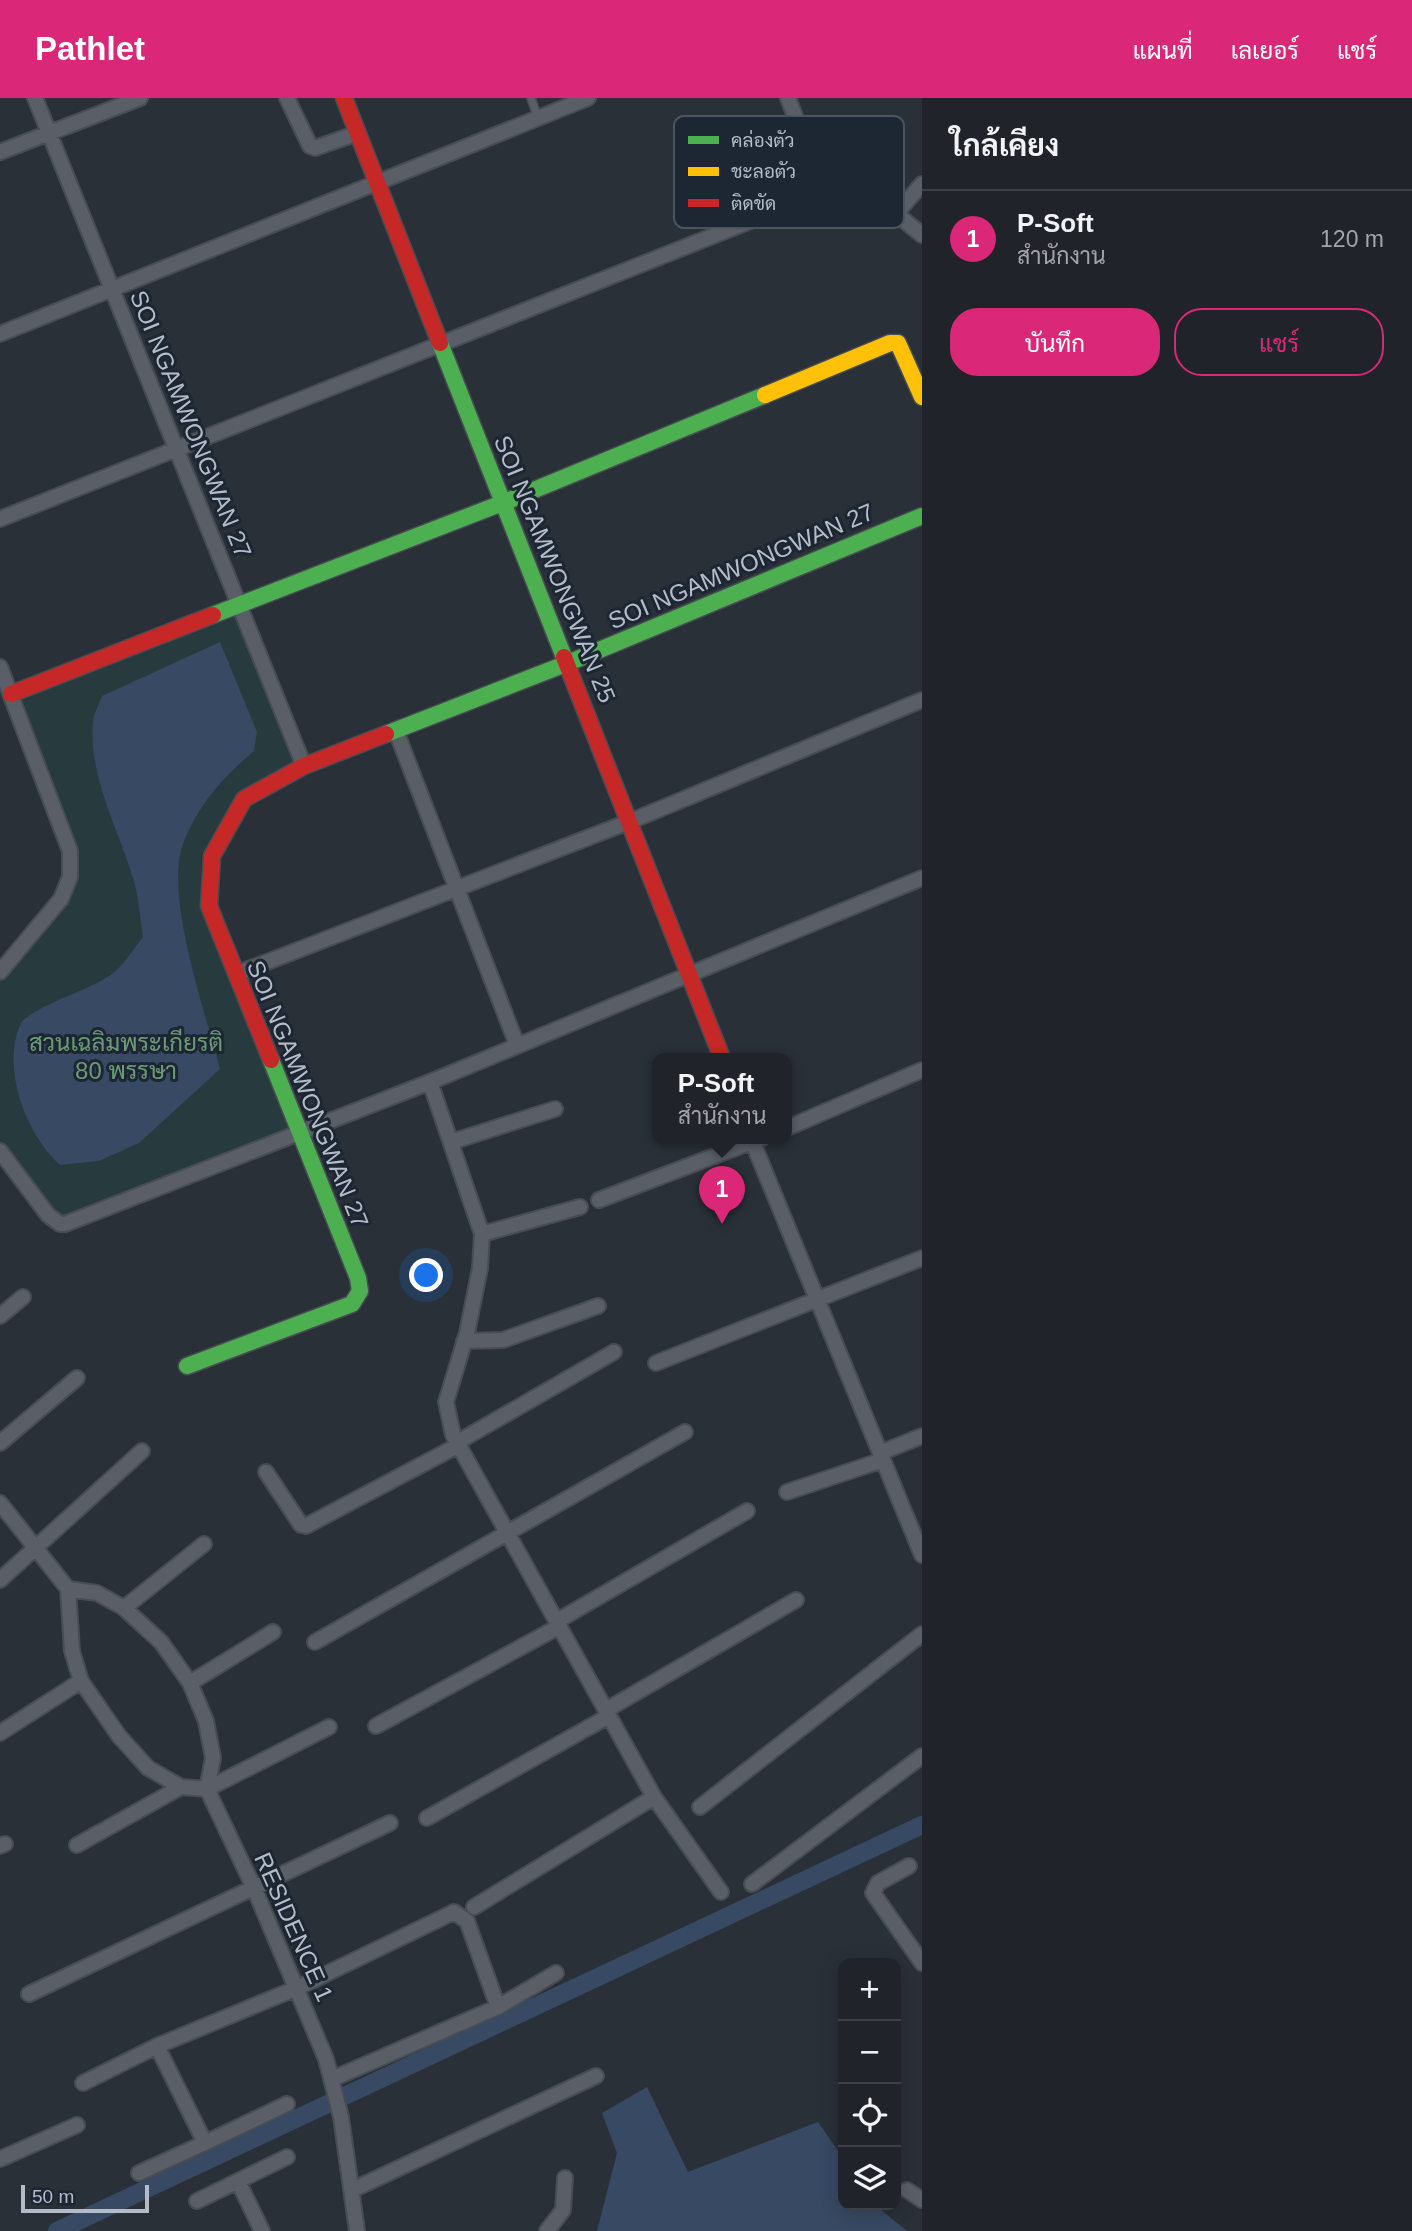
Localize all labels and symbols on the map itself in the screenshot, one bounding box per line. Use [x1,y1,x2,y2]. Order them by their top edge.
legend [674,116,904,228]
text: คล่องตัว [731,129,795,151]
text: ชะลอตัว [731,161,796,182]
text: ติดขัด [731,193,776,214]
street label: SOI NGAMWONGWAN 27 [125,286,257,562]
street label: SOI NGAMWONGWAN 25 [489,431,621,707]
street label: SOI NGAMWONGWAN 27 [604,498,878,634]
street label: SOI NGAMWONGWAN 27 [242,956,374,1232]
park label: สวนเฉลิมพระเกียรติ 80 พรรษา [29,1028,223,1084]
pin: 1 [699,1166,745,1224]
your location [409,1258,443,1292]
street label: RESIDENCE 1 [249,1848,339,2006]
scale bar [21,2182,149,2214]

